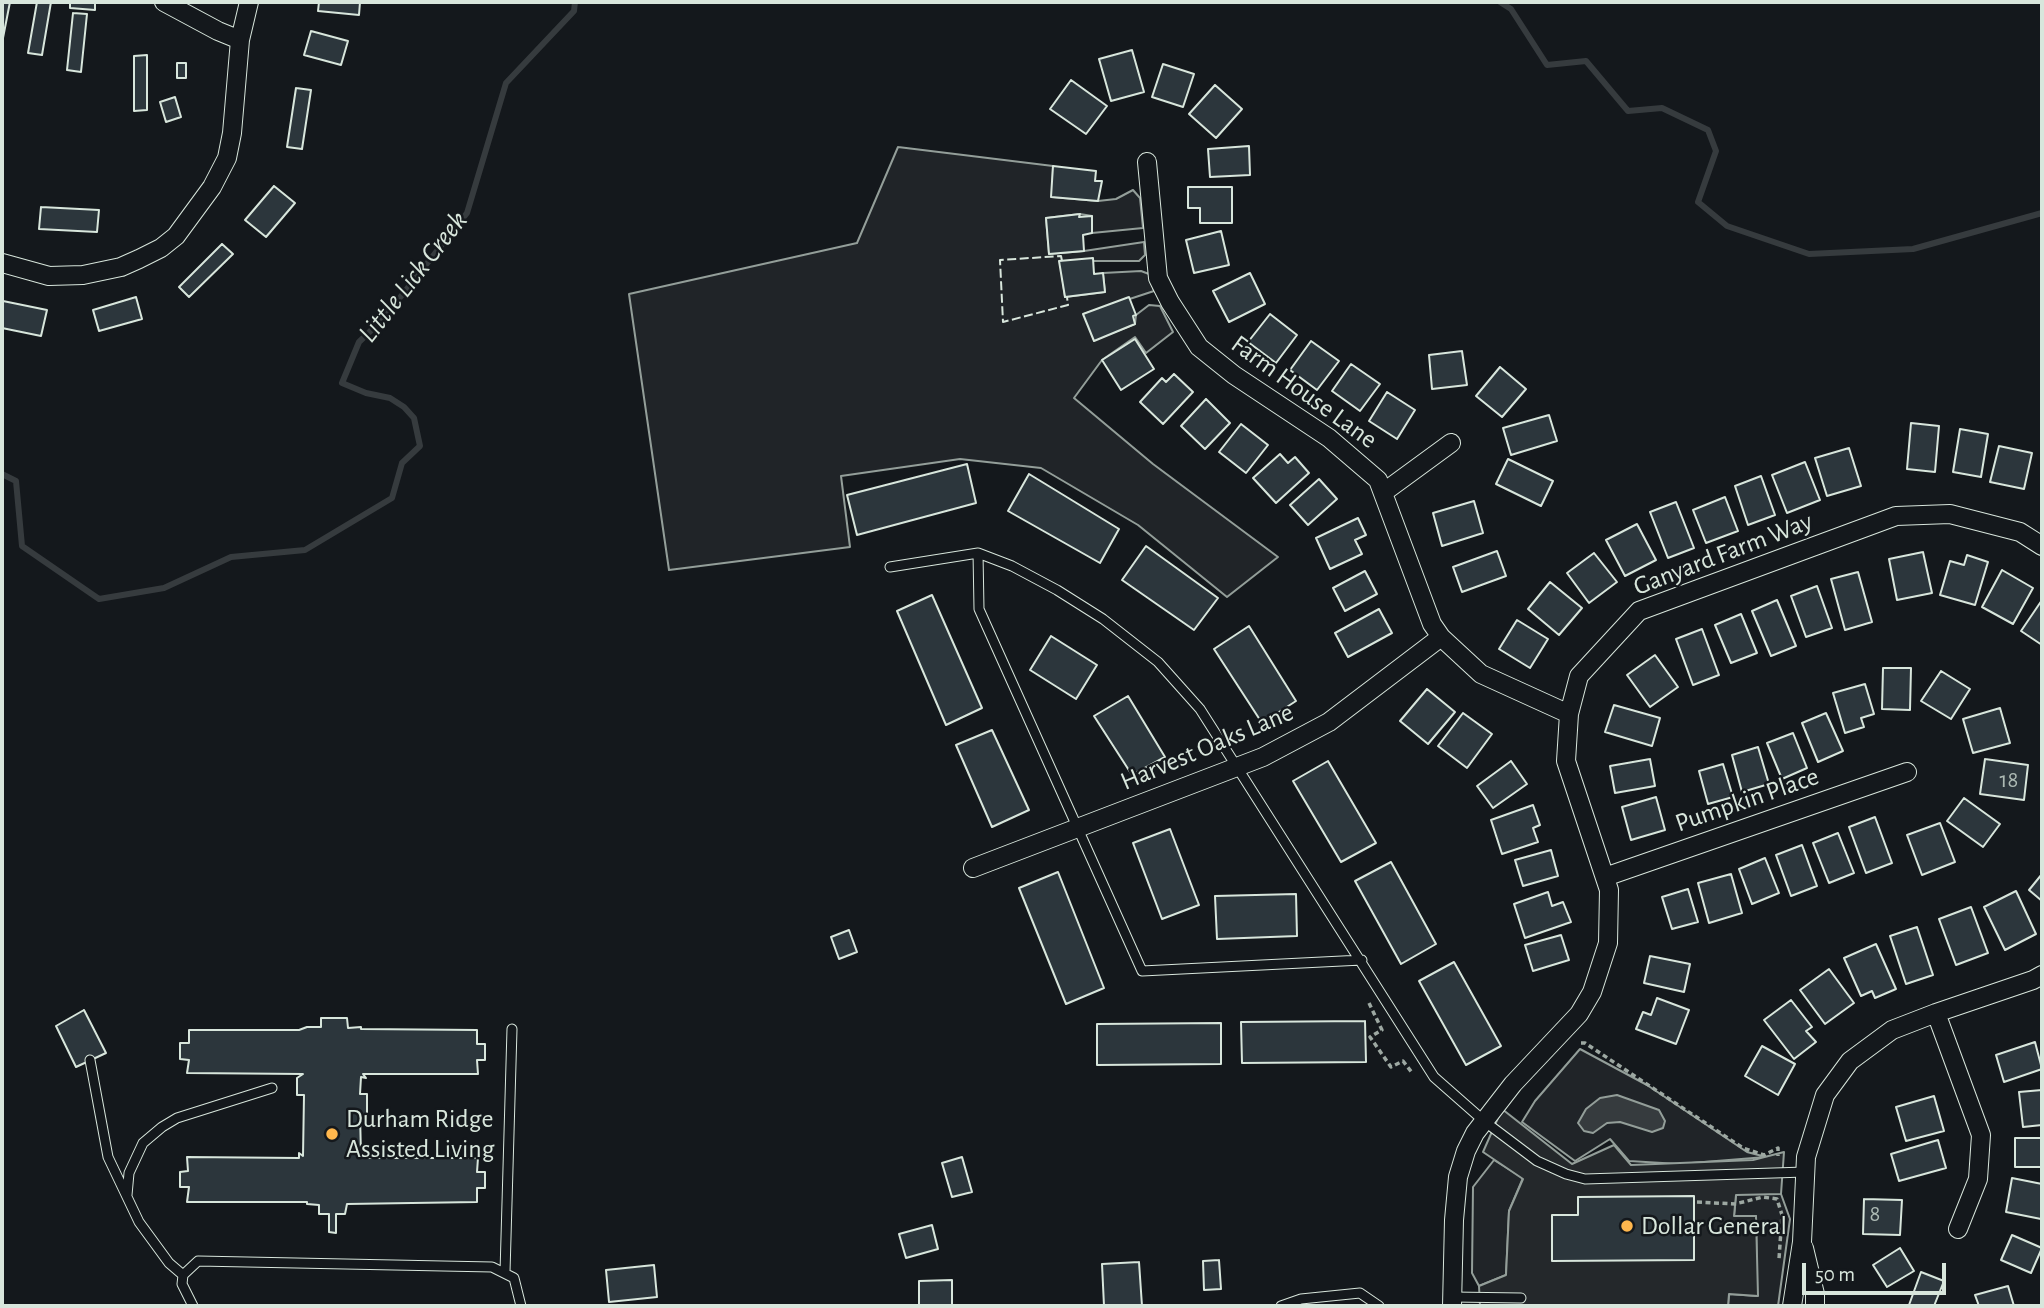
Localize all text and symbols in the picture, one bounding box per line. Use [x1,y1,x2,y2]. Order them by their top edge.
water label: Little Lick Creek [351,204,475,350]
street label: Farm House Lane [1225,329,1383,455]
street label: Ganyard Farm Way [1629,506,1817,602]
street label: Harvest Oaks Lane [1116,697,1298,797]
street label: Pumpkin Place [1671,761,1823,839]
house number: 18 [2000,766,2018,794]
place label: Durham Ridge Assisted Living [346,1103,494,1164]
marker: Durham Ridge Assisted Living [324,1126,340,1142]
house number: 8 [1870,1200,1880,1228]
place label: Dollar General [1641,1210,1787,1242]
marker: Dollar General [1619,1218,1635,1234]
scale bar [1806,1248,1950,1292]
text: 50 m [1815,1264,1855,1285]

